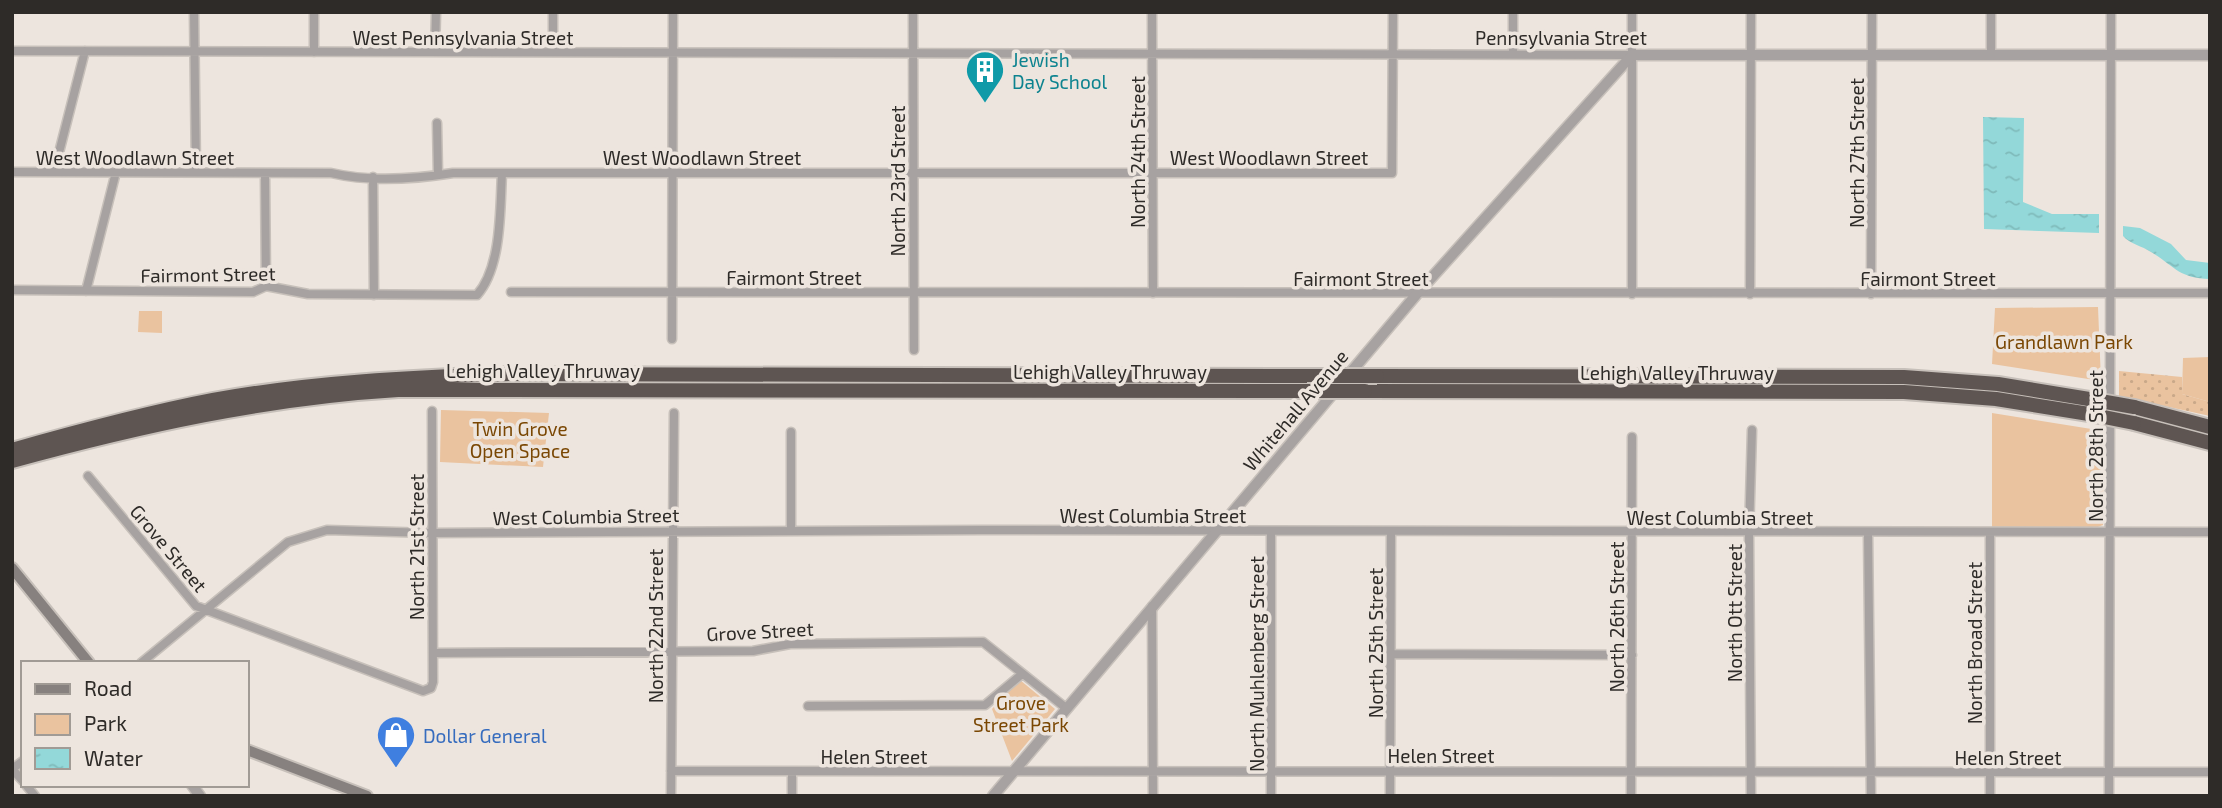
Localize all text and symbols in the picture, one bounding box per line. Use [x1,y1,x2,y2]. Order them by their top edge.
street label: West Pennsylvania Street [353,26,573,49]
street label: Pennsylvania Street [1475,26,1647,49]
place label: Jewish Day School [1012,48,1107,93]
building icon: Jewish Day School [964,49,1006,104]
street label: North 24th Street [1126,76,1149,228]
street label: North 27th Street [1845,78,1868,228]
street label: North 23rd Street [886,106,909,256]
street label: West Woodlawn Street [36,146,234,169]
street label: West Woodlawn Street [603,146,801,169]
street label: West Woodlawn Street [1170,146,1368,169]
street label: Fairmont Street [140,261,276,287]
street label: Fairmont Street [726,266,862,289]
street label: Fairmont Street [1293,267,1429,290]
street label: Fairmont Street [1860,267,1996,290]
park label: Grandlawn Park [1995,330,2133,353]
street label: Whitehall Avenue [1238,345,1352,475]
street label: Lehigh Valley Thruway [446,359,640,382]
street label: Lehigh Valley Thruway [1013,360,1207,383]
street label: Lehigh Valley Thruway [1580,361,1774,384]
street label: North 28th Street [2084,370,2107,522]
park label: Twin Grove Open Space [470,417,570,462]
street label: North 21st Street [405,474,428,620]
street label: Grove Street [126,500,212,596]
street label: West Columbia Street [492,503,680,529]
street label: West Columbia Street [1060,504,1246,527]
street label: West Columbia Street [1627,506,1813,529]
street label: North 26th Street [1605,541,1628,693]
street label: North Ott Street [1723,544,1746,682]
street label: North 22nd Street [644,549,667,703]
street label: North Muhlenberg Street [1245,556,1268,772]
street label: North Broad Street [1963,562,1986,724]
street label: North 25th Street [1364,568,1387,718]
street label: Grove Street [706,617,814,645]
legend [21,661,248,787]
text: Road [84,675,132,700]
park label: Grove Street Park [973,691,1069,736]
text: Park [84,710,127,735]
shop icon: Dollar General [375,714,417,769]
place label: Dollar General [423,724,547,747]
street label: Helen Street [1388,744,1494,767]
text: Water [84,745,143,770]
street label: Helen Street [821,745,927,768]
street label: Helen Street [1955,746,2061,769]

